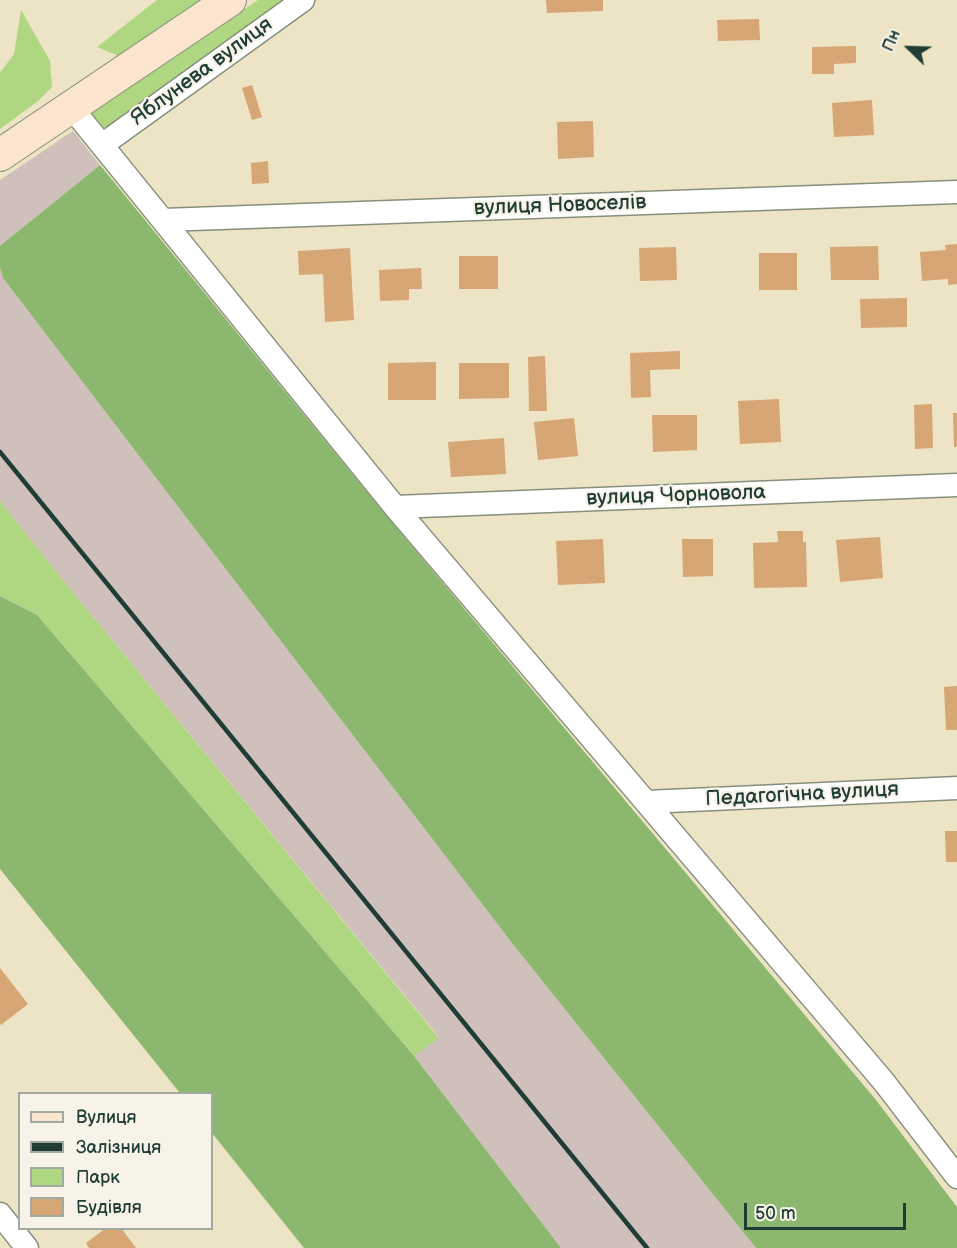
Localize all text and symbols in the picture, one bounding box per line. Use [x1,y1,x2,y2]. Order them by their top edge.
street label: Яблунева вулиця [126,12,278,132]
north arrow [879,18,939,78]
text: Пн [879,27,905,54]
street label: вулиця Новоселів [473,190,647,222]
street label: вулиця Чорновола [586,480,766,512]
street label: Педагогічна вулиця [705,777,899,813]
legend [18,1092,213,1230]
text: Вулиця [76,1107,137,1128]
text: Залізниця [76,1137,161,1158]
text: Парк [76,1167,120,1188]
scale bar [747,1191,909,1229]
text: Будівля [76,1197,142,1218]
text: 50 m [755,1203,796,1224]

